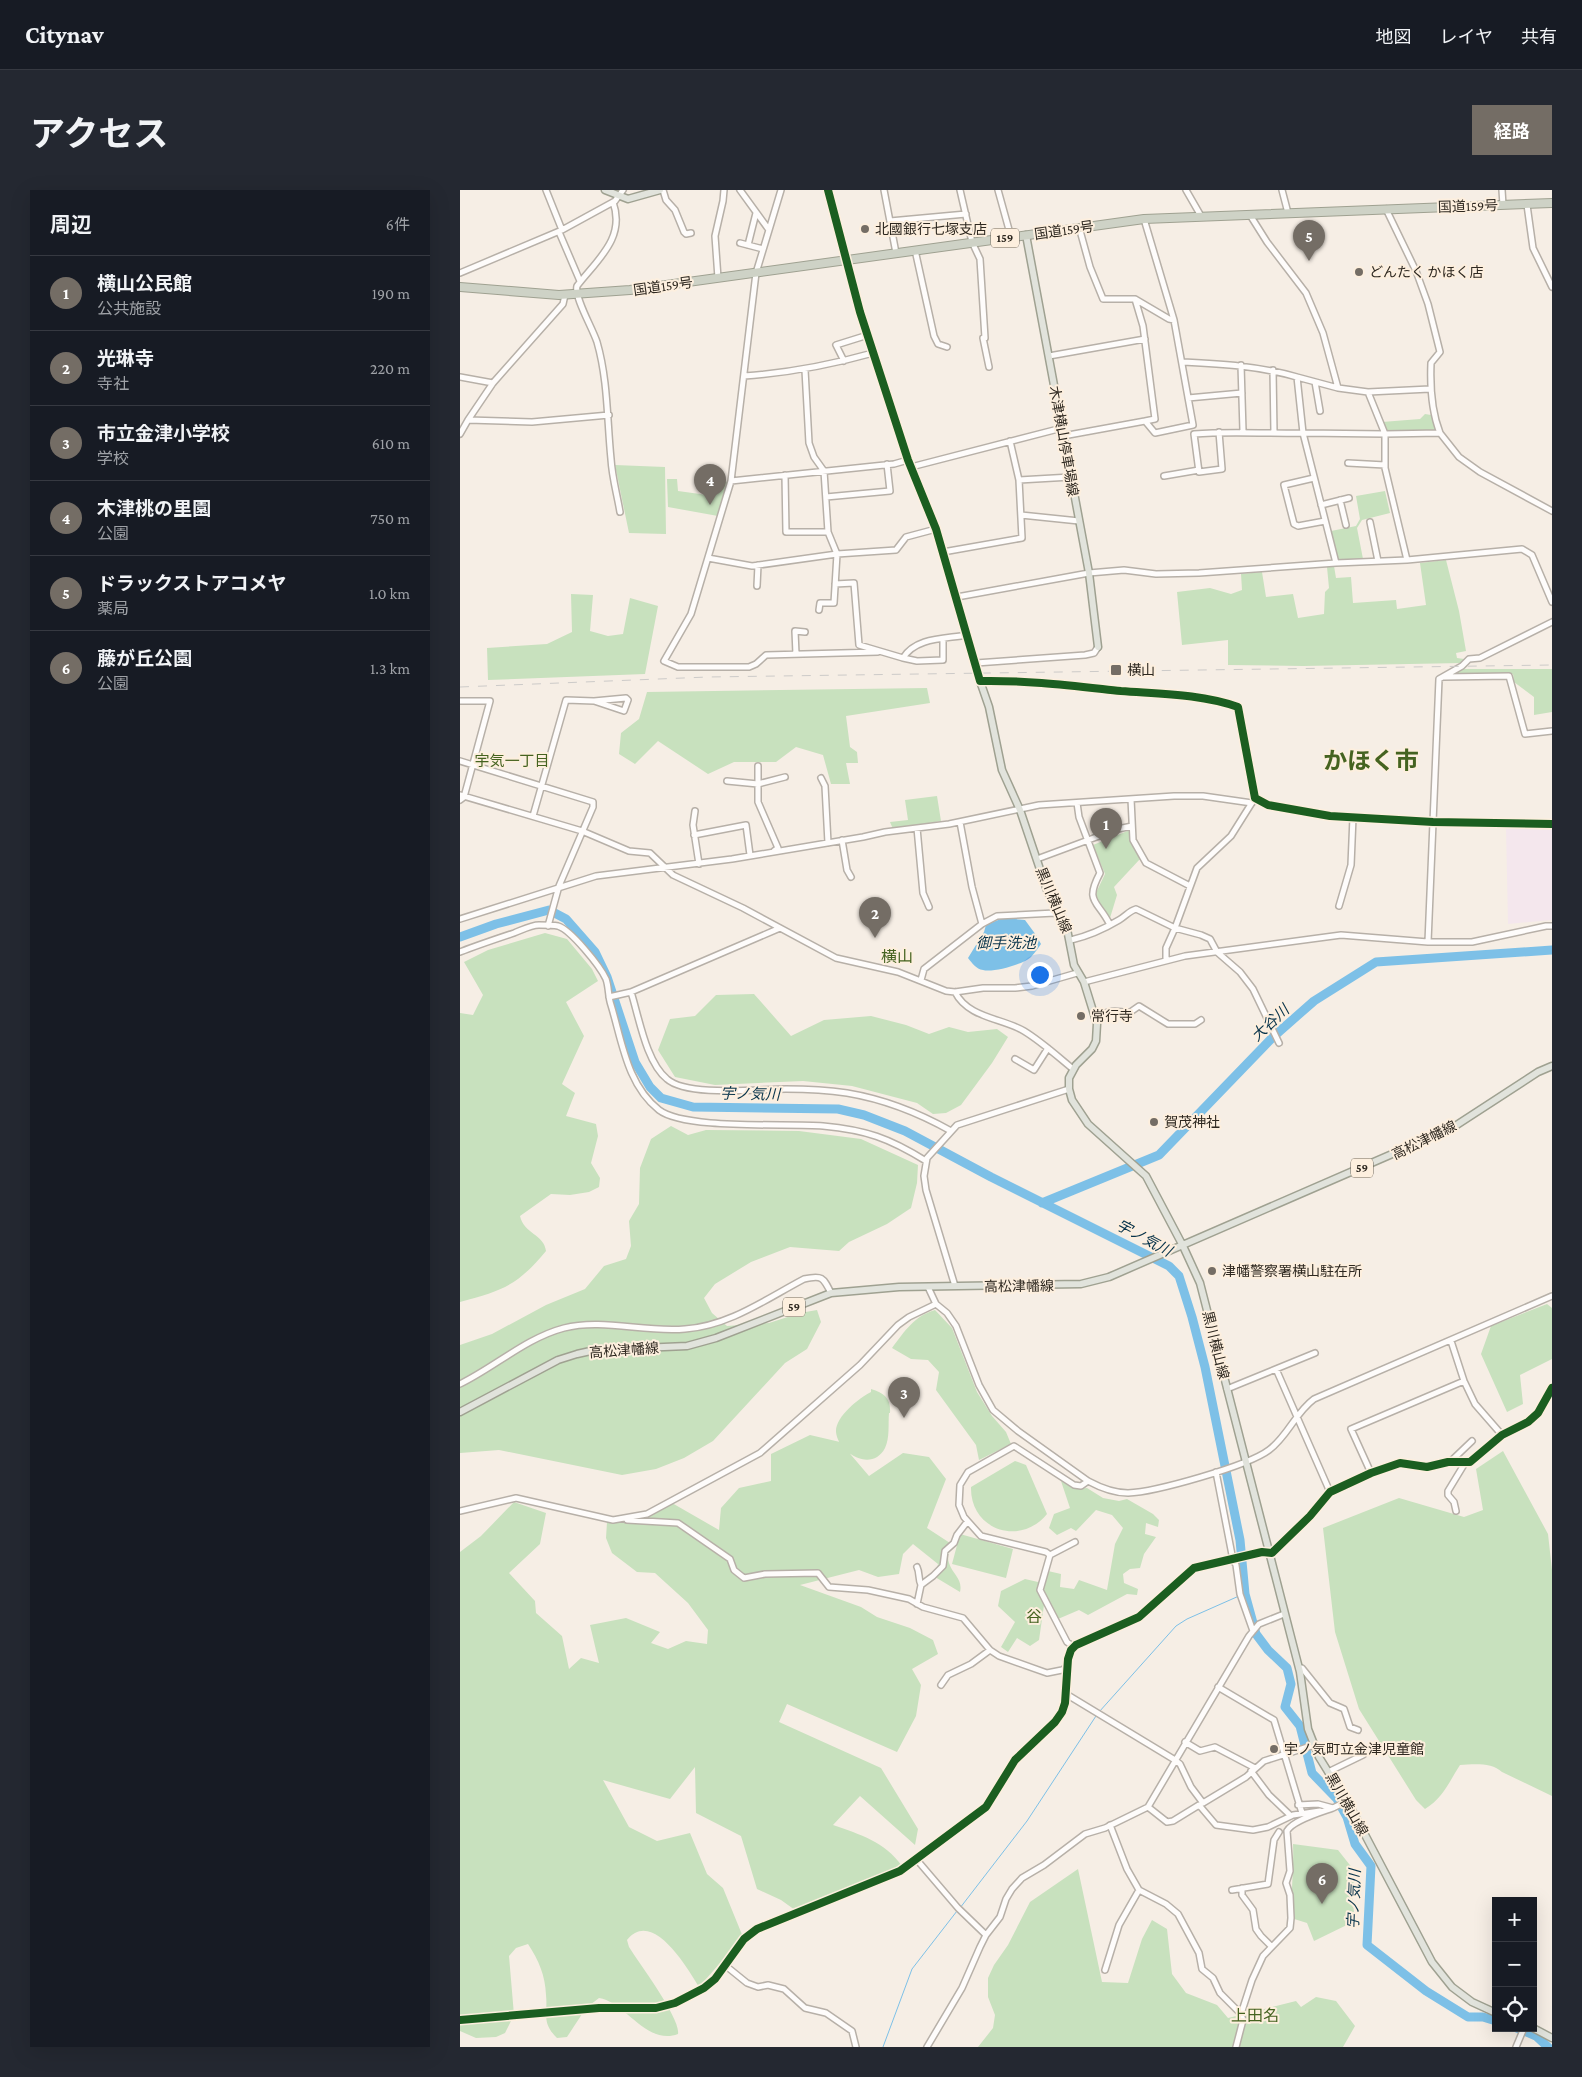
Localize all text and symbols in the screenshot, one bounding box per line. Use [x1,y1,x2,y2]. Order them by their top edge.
text: Citynav [25,21,104,48]
text: 地図 [1376,27,1412,47]
text: レイヤ [1440,27,1493,47]
text: 共有 [1521,27,1557,47]
button: 経路 [1472,105,1552,155]
text: アクセス [30,115,168,154]
street label: 国道159号 [1438,197,1498,215]
text: 周辺 [50,213,92,237]
text: 6件 [386,216,410,233]
street label: 国道159号 [1033,218,1095,242]
pin: 5 [1293,220,1325,261]
place label: 北國銀行七塚支店 [875,221,987,237]
marker: 北國銀行七塚支店 [859,223,871,235]
road number: 159 [991,228,1019,248]
place label: どんたく かほく店 [1369,264,1484,280]
marker: どんたく かほく店 [1353,266,1365,278]
text: 横山公民館 [97,273,192,294]
street label: 国道159号 [632,274,694,298]
text: 1 [63,285,69,302]
text: 190 m [372,285,410,302]
text: 公共施設 [97,300,161,317]
text: 光琳寺 [97,348,154,369]
text: 2 [62,360,70,377]
text: 220 m [370,360,410,377]
text: 寺社 [97,375,129,392]
street label: 木津横山停車場線 [1046,384,1082,498]
text: 市立金津小学校 [97,423,230,444]
text: 3 [62,435,70,452]
text: 610 m [372,435,410,452]
text: 学校 [97,450,129,467]
pin: 4 [694,464,726,505]
text: 木津桃の里園 [97,498,211,519]
text: 4 [62,510,70,527]
text: 750 m [370,510,410,527]
text: 公園 [97,525,129,542]
text: ドラックストアコメヤ [97,573,286,594]
text: 5 [62,585,70,602]
text: 1.0 km [369,585,410,602]
text: 薬局 [97,600,129,617]
text: 藤が丘公園 [97,648,192,669]
text: 6 [62,660,70,677]
text: 1.3 km [370,660,410,677]
place label: 横山 [1127,662,1155,678]
marker: 横山 [1109,663,1123,677]
text: 公園 [97,675,129,692]
district label: かほく市 [1323,747,1419,774]
district label: 宇気一丁目 [474,753,550,769]
pin: 1 [1090,808,1122,849]
street label: 黒川横山線 [1033,865,1075,935]
pin: 2 [859,897,891,938]
water label: 御手洗池 [976,935,1038,951]
district label: 横山 [881,948,913,965]
your location [1027,962,1053,988]
water label: 大谷川 [1248,1000,1293,1044]
place label: 常行寺 [1091,1008,1133,1024]
marker: 常行寺 [1075,1010,1087,1022]
water label: 宇ノ気川 [720,1085,782,1103]
place label: 賀茂神社 [1164,1114,1220,1130]
marker: 賀茂神社 [1148,1116,1160,1128]
street label: 高松津幡線 [1389,1117,1459,1163]
road number: 59 [1351,1158,1373,1178]
water label: 宇ノ気川 [1114,1217,1176,1260]
place label: 津幡警察署横山駐在所 [1222,1263,1362,1279]
marker: 津幡警察署横山駐在所 [1206,1265,1218,1277]
street label: 高松津幡線 [984,1277,1054,1295]
road number: 59 [783,1298,805,1316]
street label: 黒川横山線 [1200,1309,1232,1381]
street label: 高松津幡線 [589,1340,659,1360]
pin: 3 [888,1377,920,1418]
district label: 谷 [1026,1608,1042,1625]
place label: 宇ノ気町立金津児童館 [1284,1741,1424,1757]
marker: 宇ノ気町立金津児童館 [1268,1743,1280,1755]
street label: 黒川横山線 [1323,1770,1371,1838]
pin: 6 [1306,1863,1338,1904]
water label: 宇ノ気川 [1345,1867,1363,1929]
map controls [1492,1897,1537,2032]
button: + [1492,1897,1537,1942]
button: − [1492,1942,1537,1987]
button: locate [1492,1987,1537,2032]
district label: 上田名 [1231,2007,1279,2024]

